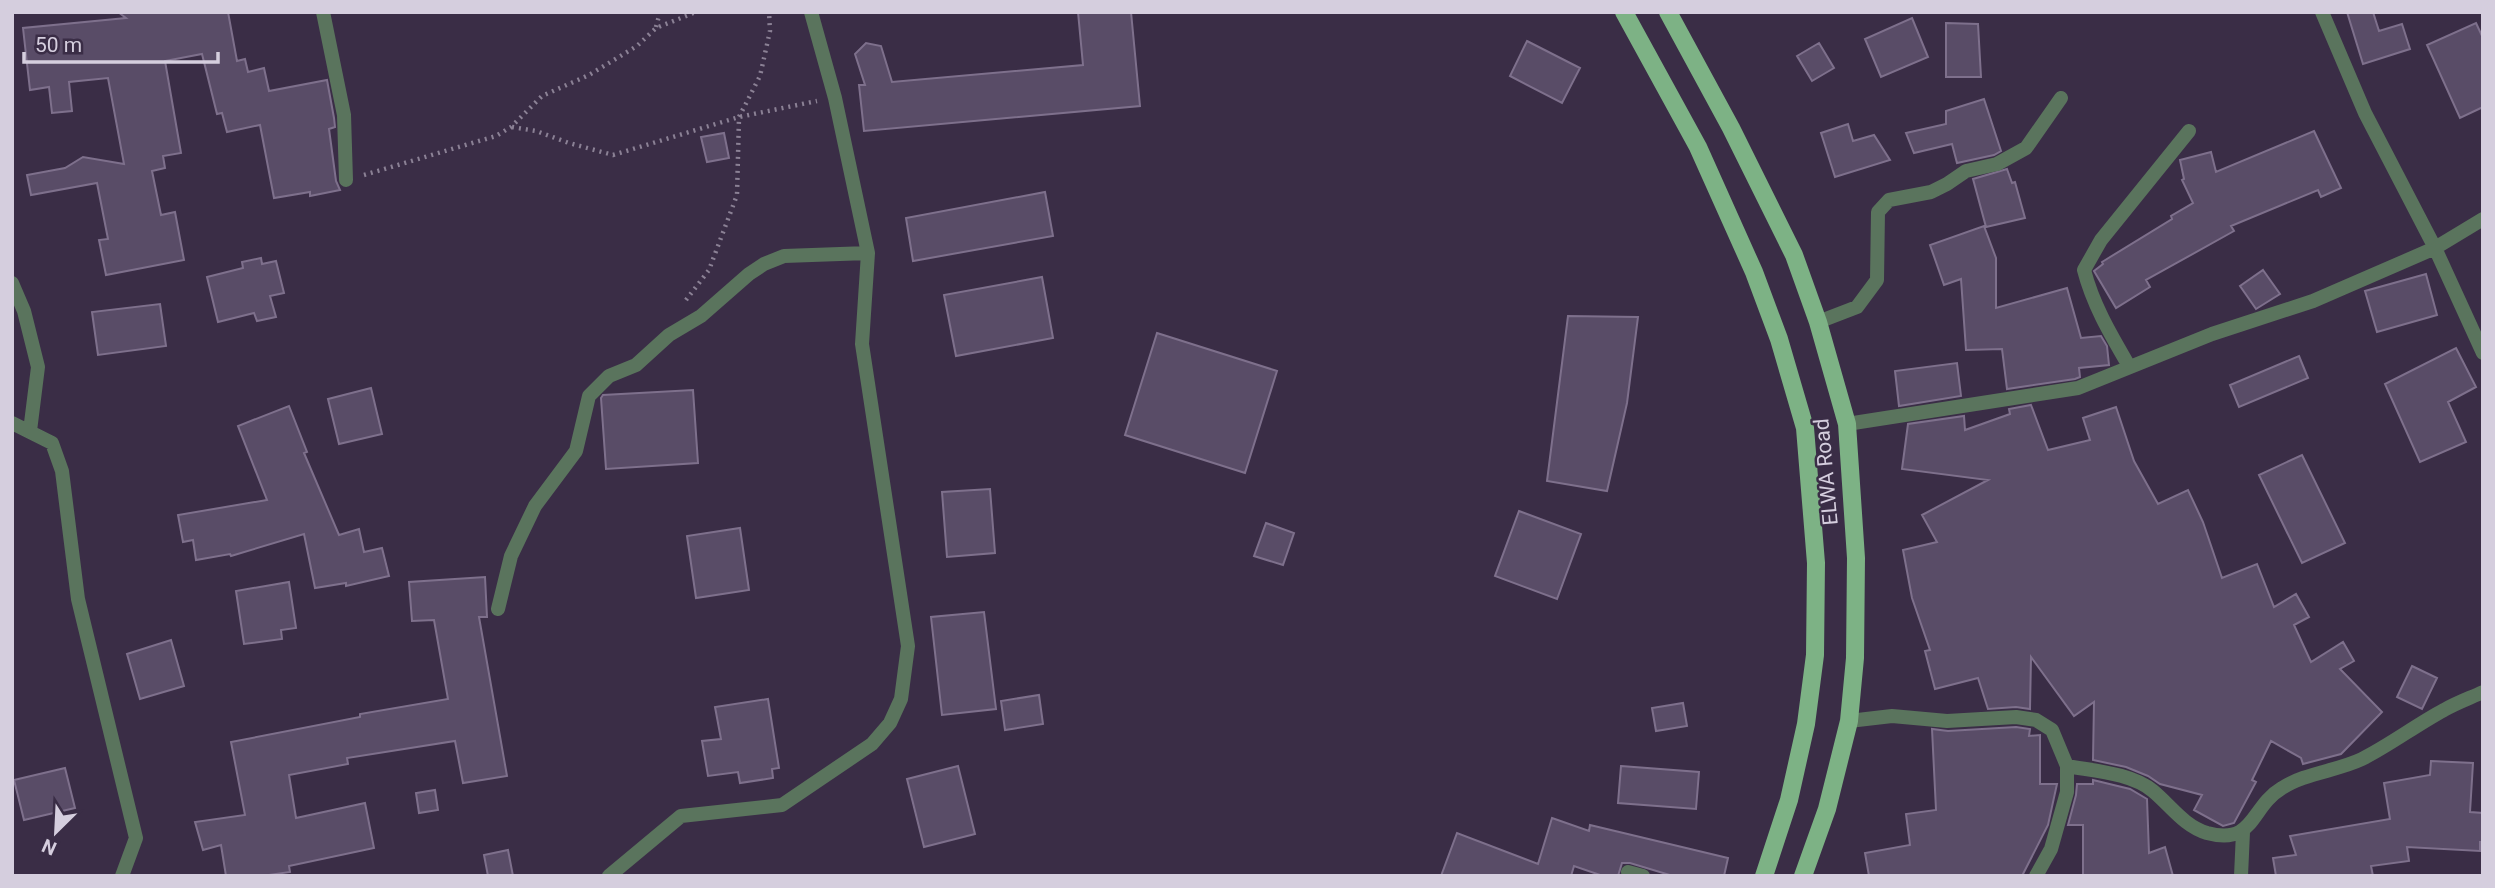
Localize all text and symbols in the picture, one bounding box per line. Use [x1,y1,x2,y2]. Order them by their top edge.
scale bar [24,21,219,65]
text: 50 m [35,33,82,57]
street label: ELWA Road [1809,418,1843,526]
north arrow [21,797,91,867]
text: N [38,834,60,860]

